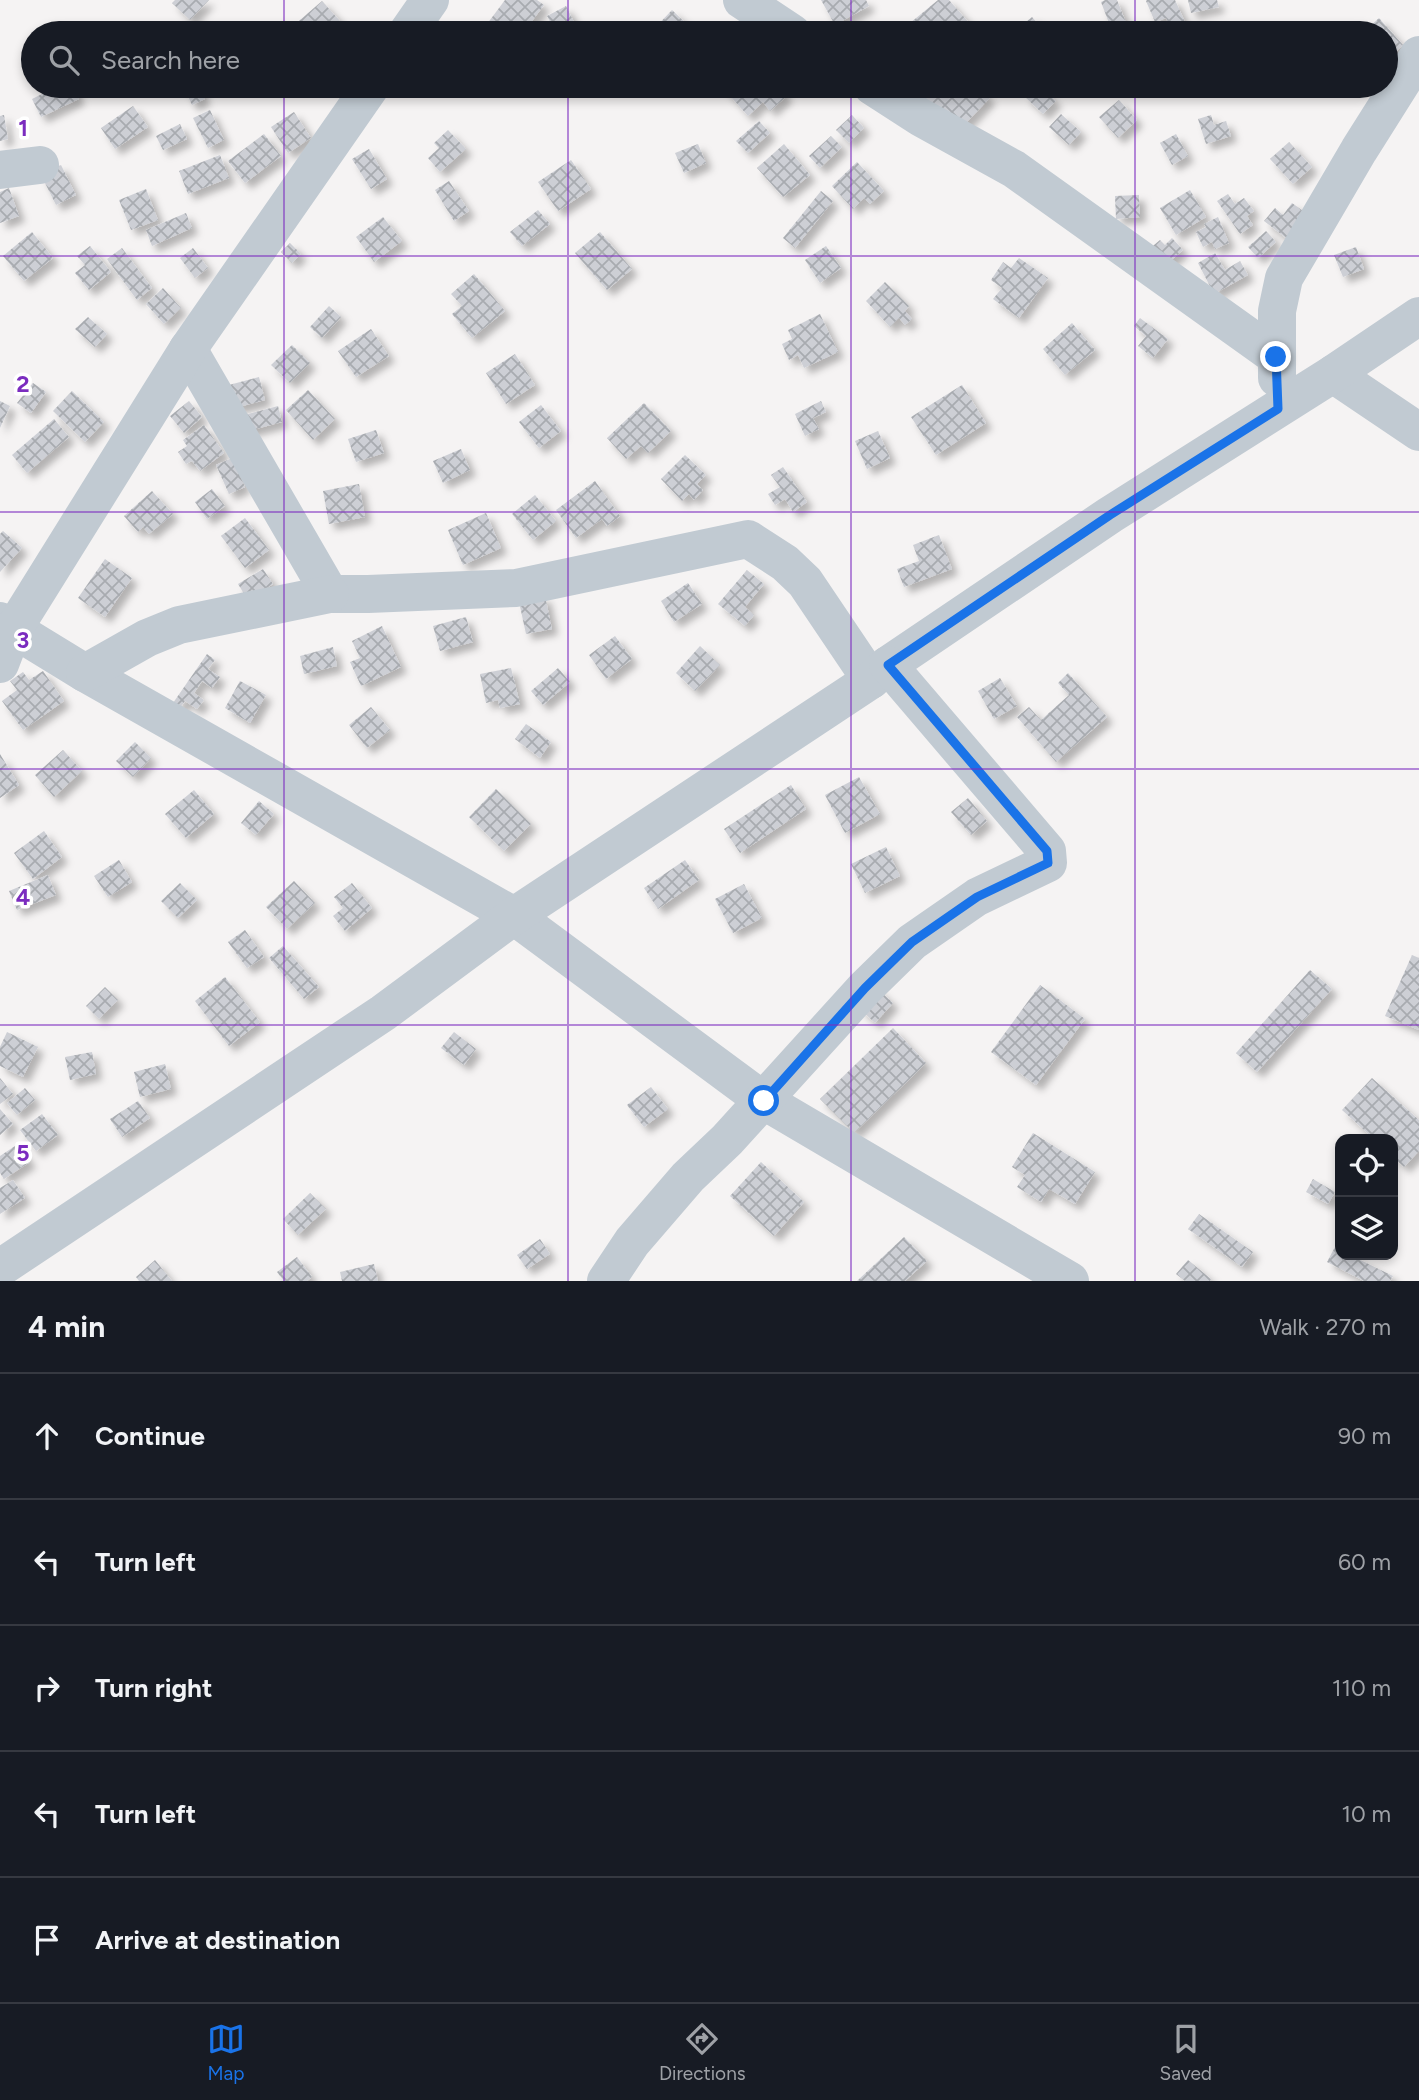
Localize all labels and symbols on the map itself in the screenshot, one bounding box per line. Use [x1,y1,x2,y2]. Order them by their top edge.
text: 1 [18,114,28,142]
route end [1260,341,1291,372]
text: 2 [16,370,30,398]
text: 3 [17,626,29,654]
text: 4 [16,883,30,911]
route start [748,1085,779,1116]
text: 5 [16,1139,30,1167]

